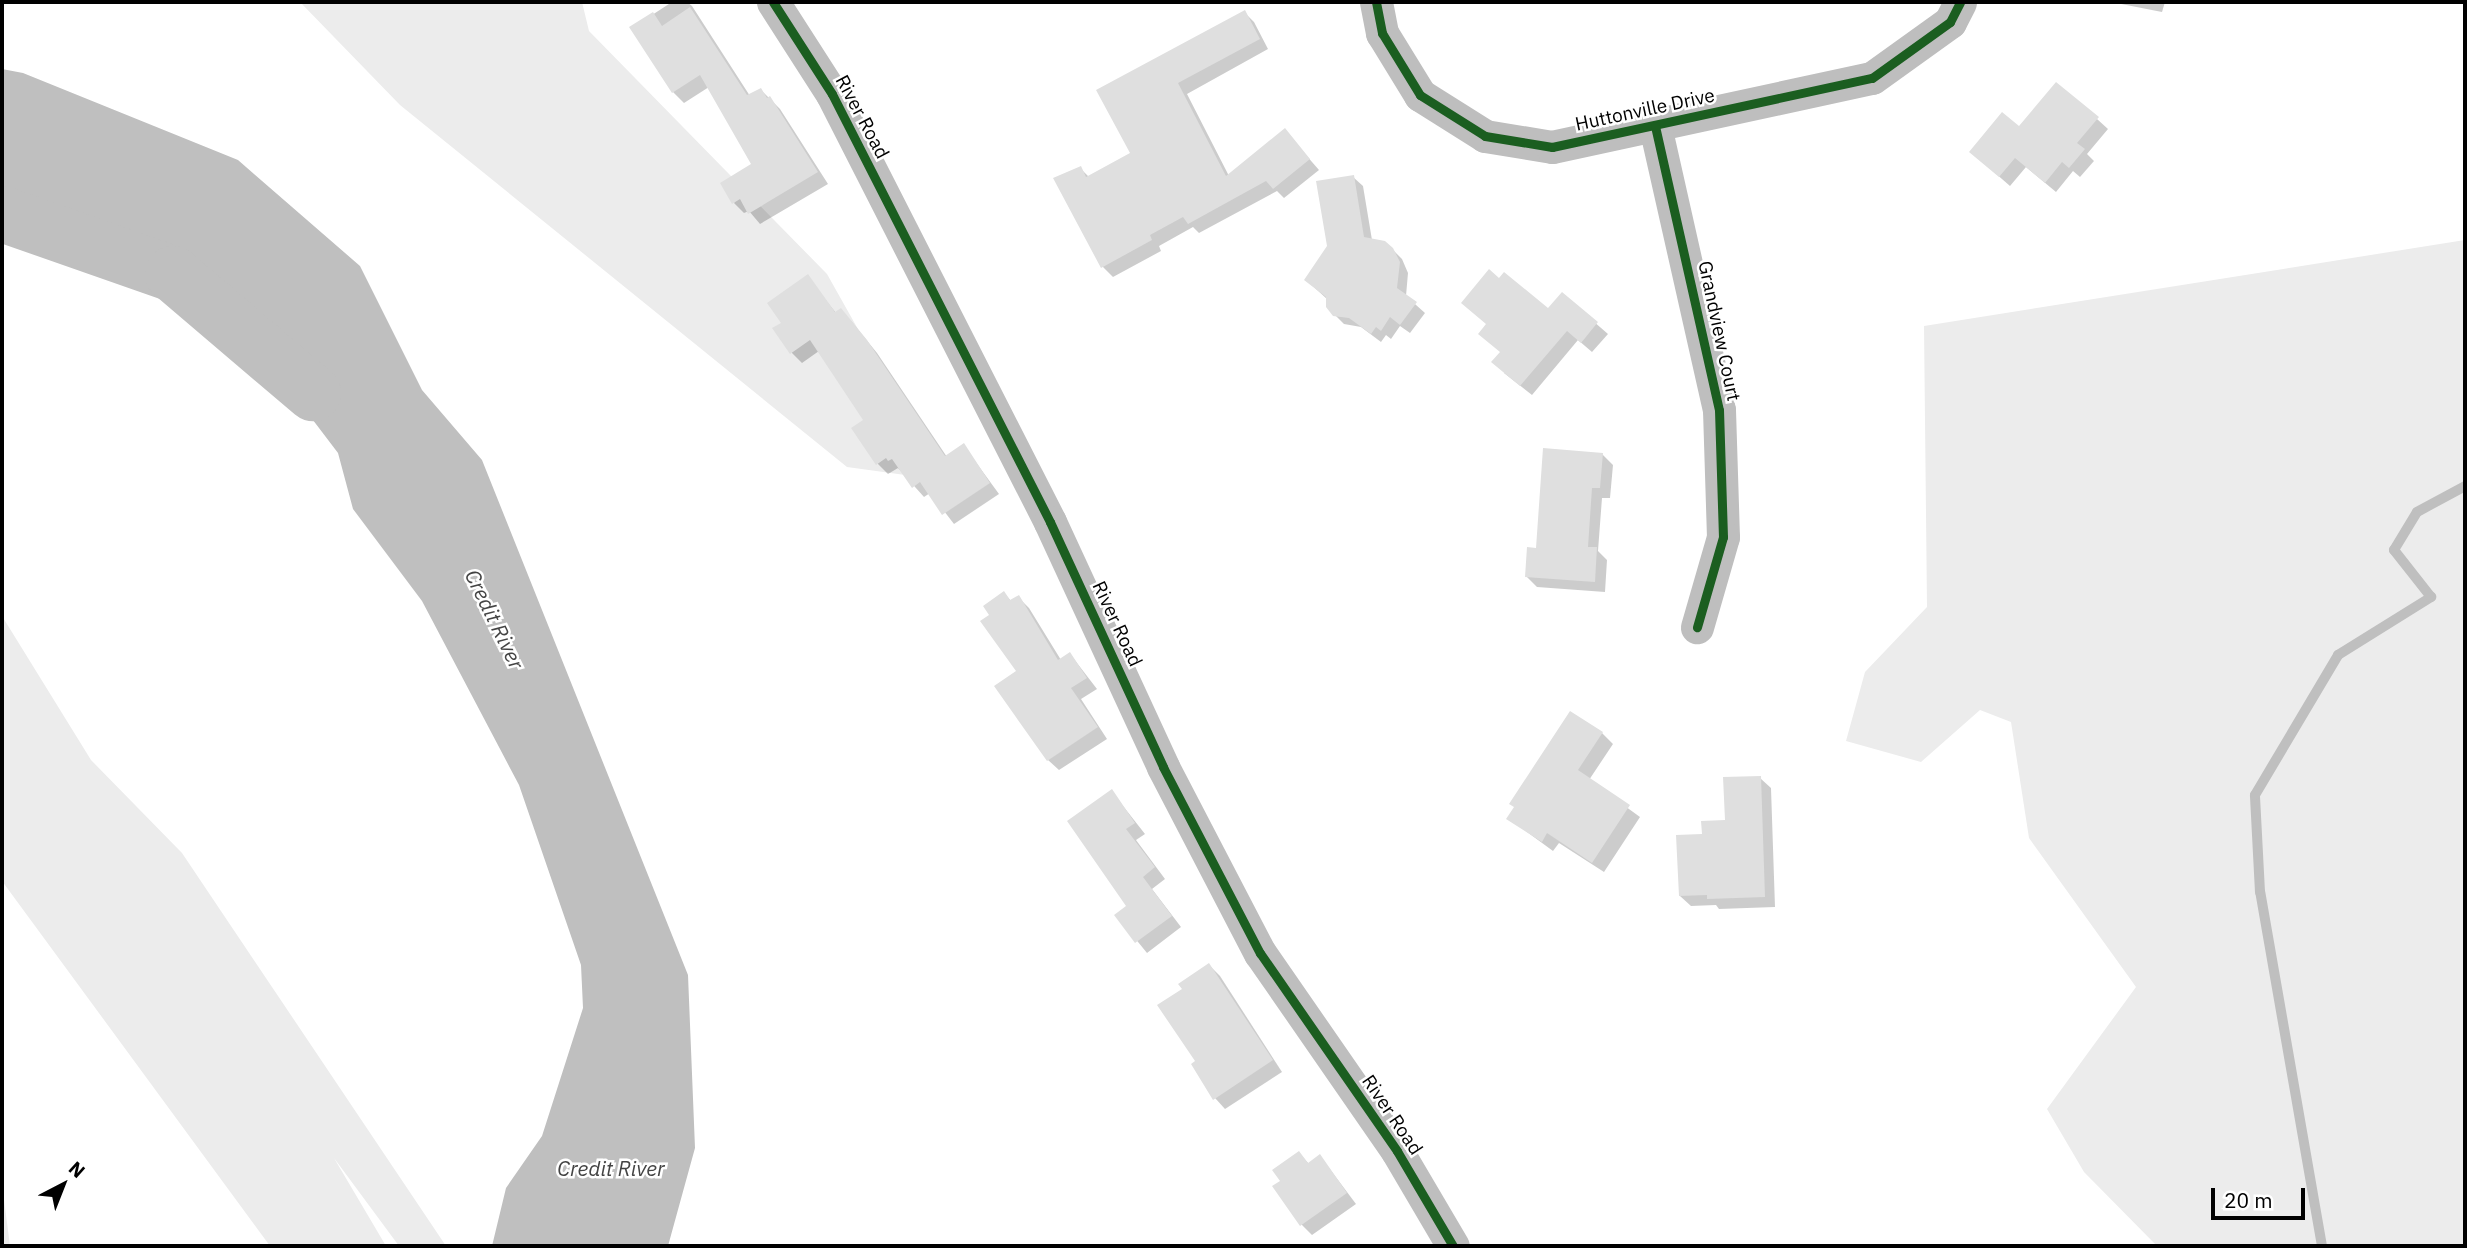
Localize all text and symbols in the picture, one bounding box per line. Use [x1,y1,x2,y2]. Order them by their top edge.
street label: River Road [830,71,894,163]
street label: Huttonville Drive [1573,84,1717,136]
street label: Grandview Court [1693,259,1745,403]
water label: Credit River [460,565,530,673]
street label: River Road [1087,578,1147,670]
street label: River Road [1357,1071,1427,1159]
north arrow [28,1150,98,1220]
water label: Credit River [557,1155,665,1181]
text: N [64,1156,90,1183]
scale bar [2215,1174,2310,1218]
text: 20 m [2224,1186,2273,1214]

